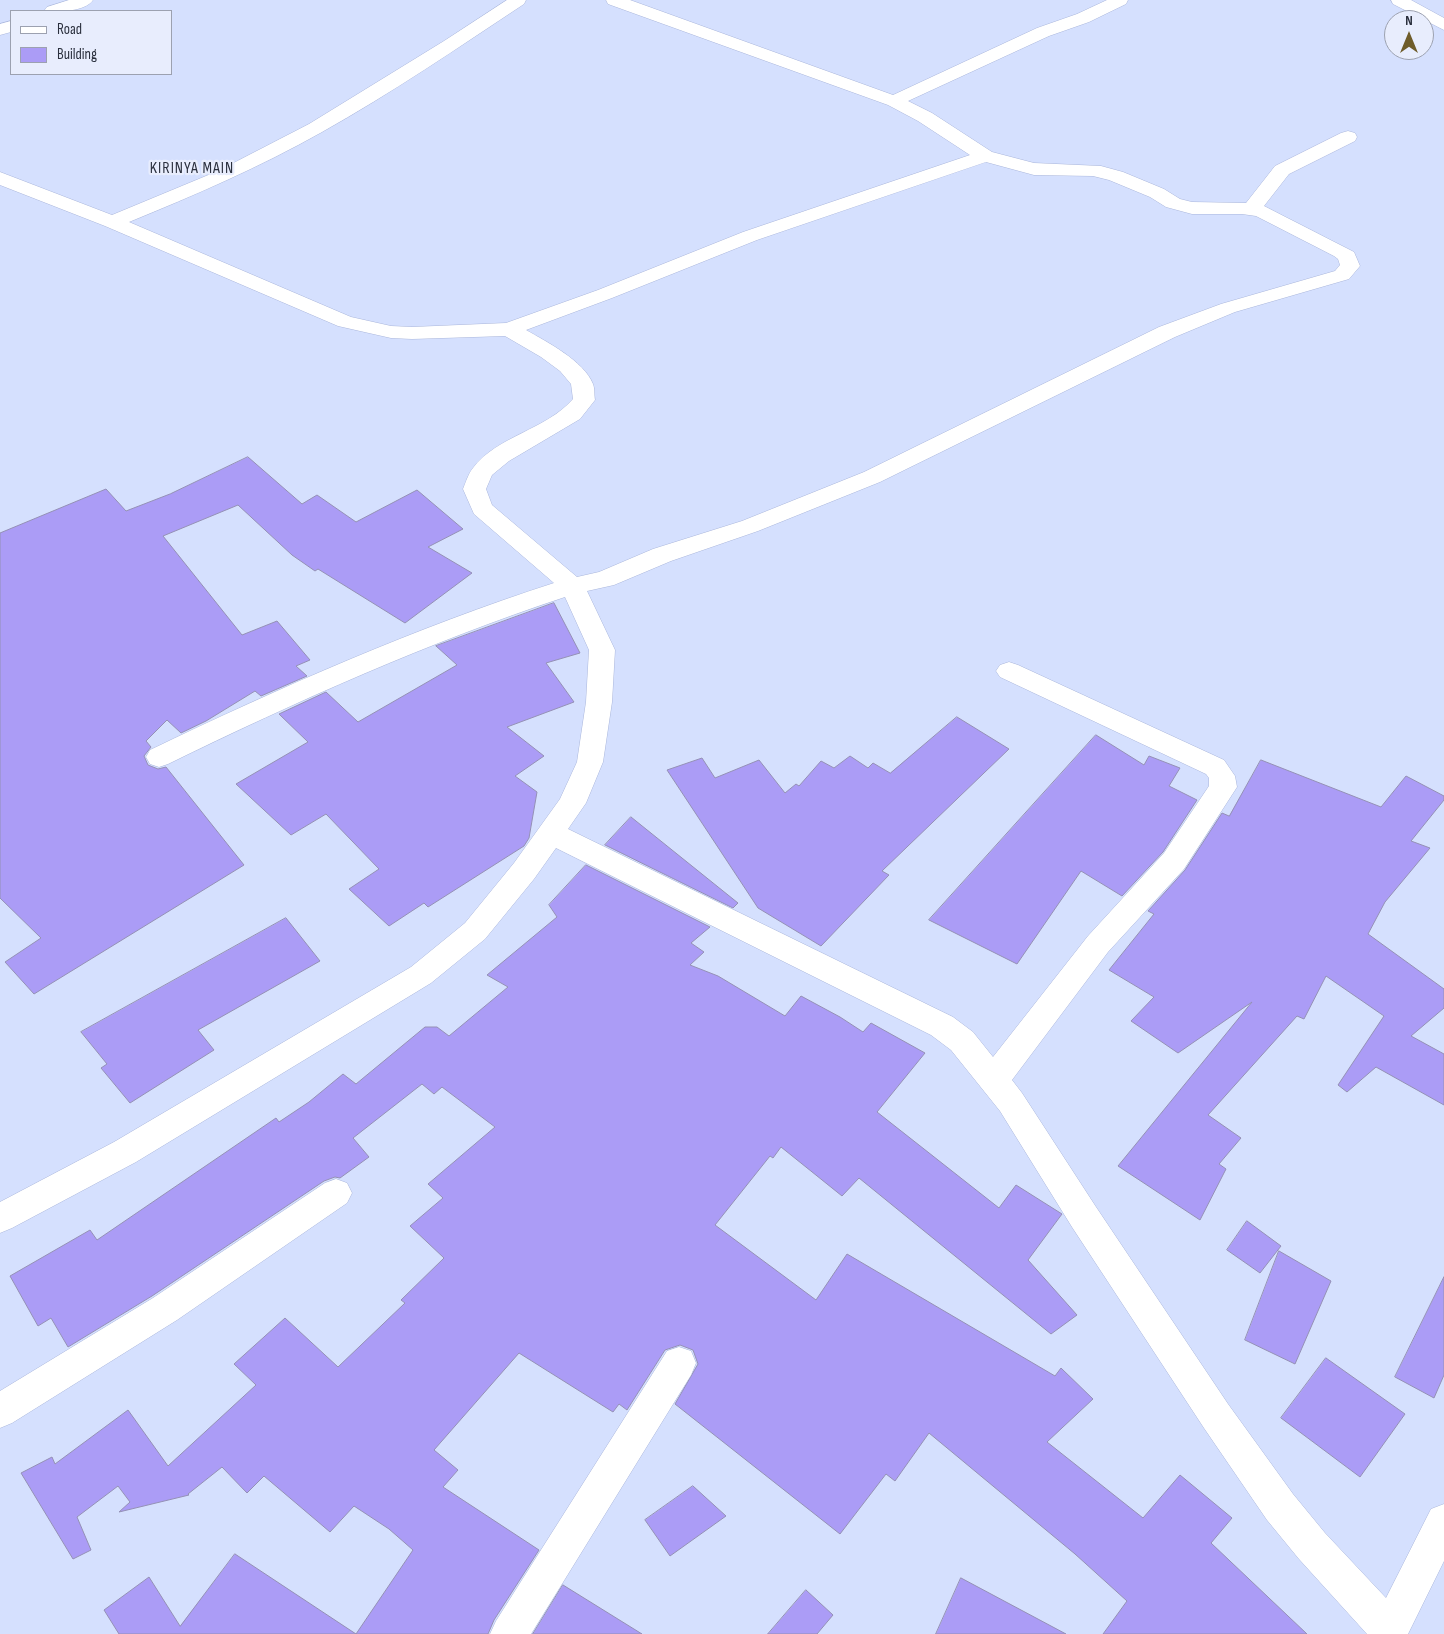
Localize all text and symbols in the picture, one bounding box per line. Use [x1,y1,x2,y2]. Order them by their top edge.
legend [10,10,172,75]
north arrow [1384,10,1434,60]
text: N [1405,12,1413,29]
text: Road [57,20,82,39]
text: Building [57,45,97,64]
district label: KIRINYA MAIN [148,159,236,179]

